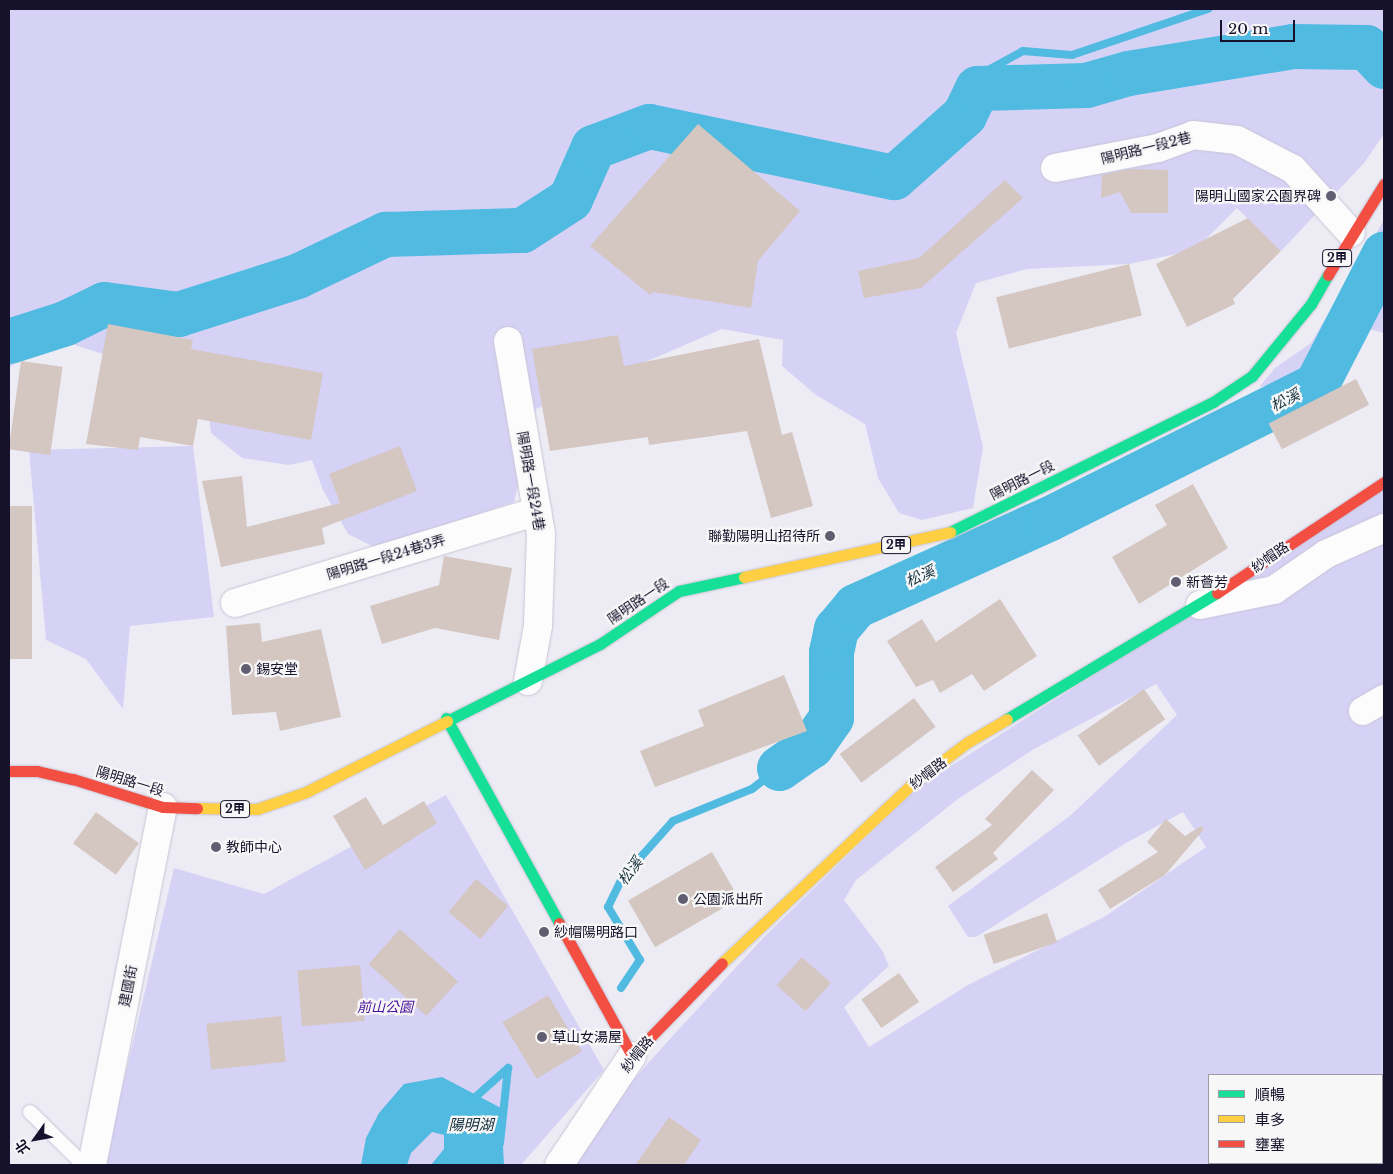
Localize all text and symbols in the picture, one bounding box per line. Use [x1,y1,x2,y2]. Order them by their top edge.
scale bar [1223,10,1298,42]
text: 20 m [1228,19,1268,38]
street label: 陽明路一段2巷 [1099,129,1193,167]
place label: 陽明山國家公園界碑 [1195,188,1321,204]
marker: 陽明山國家公園界碑 [1325,190,1337,202]
road number: 2甲 [1322,248,1352,268]
water label: 松溪 [1268,385,1302,415]
street label: 陽明路一段24巷 [514,430,548,532]
street label: 陽明路一段 [987,457,1057,503]
place label: 聯勤陽明山招待所 [708,528,820,544]
marker: 聯勤陽明山招待所 [824,530,836,542]
street label: 陽明路一段24巷3弄 [325,531,447,583]
road number: 2甲 [881,536,911,554]
street label: 紗帽路 [1248,538,1292,576]
water label: 松溪 [903,562,937,590]
street label: 陽明路一段 [604,574,672,628]
place label: 新薈芳 [1186,574,1228,590]
marker: 新薈芳 [1170,576,1182,588]
place label: 錫安堂 [256,661,298,677]
marker: 錫安堂 [240,663,252,675]
street label: 紗帽路 [906,754,950,792]
street label: 陽明路一段 [94,763,166,799]
road number: 2甲 [220,800,250,819]
place label: 教師中心 [226,839,282,855]
marker: 教師中心 [210,841,222,853]
water label: 松溪 [614,854,646,888]
place label: 公園派出所 [693,891,763,907]
marker: 公園派出所 [677,893,689,905]
place label: 紗帽陽明路口 [554,924,638,940]
marker: 紗帽陽明路口 [538,926,550,938]
street label: 建國街 [116,964,140,1008]
park label: 前山公園 [357,999,413,1015]
place label: 草山女湯屋 [552,1029,622,1045]
marker: 草山女湯屋 [536,1031,548,1043]
street label: 紗帽路 [617,1032,657,1076]
legend [1208,1074,1383,1164]
text: 順暢 [1255,1085,1285,1104]
text: 車多 [1255,1110,1285,1129]
north arrow [10,1114,60,1164]
water label: 陽明湖 [449,1116,493,1134]
text: 壅塞 [1255,1135,1285,1154]
text: 北 [11,1136,34,1158]

